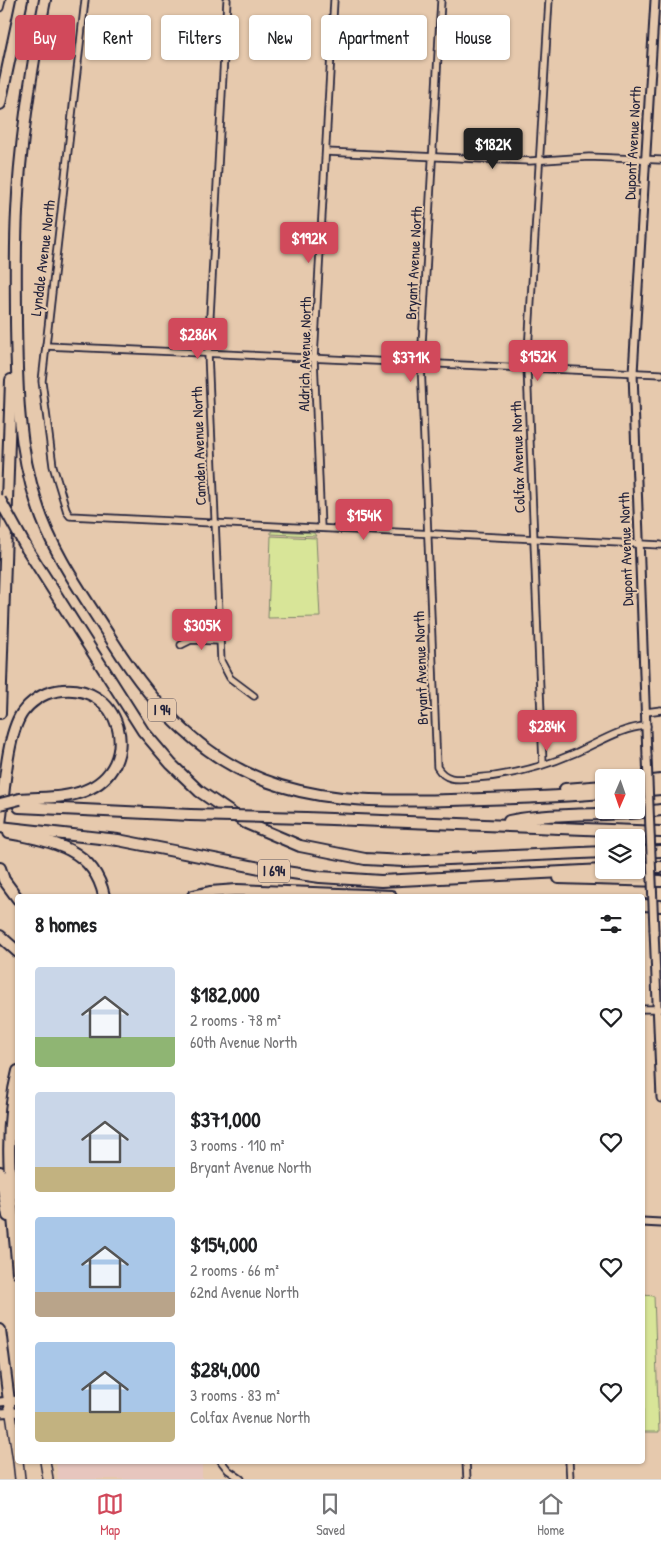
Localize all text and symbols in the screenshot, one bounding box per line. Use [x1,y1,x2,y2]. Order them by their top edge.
chip: Buy [15,15,75,60]
chip: Rent [85,15,151,60]
chip: Filters [161,15,239,60]
chip: New [249,15,311,60]
chip: Apartment [321,15,427,60]
chip: House [437,15,510,60]
street label: Dupont Avenue North [619,86,646,200]
pin: $182K [458,128,528,170]
text: $182K [475,133,511,155]
street label: Lyndale Avenue North [25,199,60,317]
street label: Bryant Avenue North [400,206,427,320]
pin: $192K [274,222,344,264]
text: $192K [291,227,327,249]
street label: Aldrich Avenue North [293,297,316,411]
pin: $286K [163,318,233,360]
text: $286K [179,323,217,345]
pin: $371K [376,340,446,383]
pin: $152K [503,340,573,382]
text: $152K [520,345,556,367]
text: $371K [392,346,430,368]
street label: Camden Avenue North [186,386,211,506]
street label: Colfax Avenue North [505,400,530,514]
street label: Dupont Avenue North [613,492,638,606]
pin: $154K [329,498,399,541]
text: $154K [346,504,382,526]
pin: $305K [167,608,237,651]
street label: Bryant Avenue North [408,611,433,725]
text: $305K [183,614,221,636]
road number: I 94 [148,698,176,722]
pin: $284K [512,710,582,752]
text: $284K [529,715,565,737]
north arrow [595,769,645,819]
map controls [595,769,645,879]
button: layers [595,829,645,879]
road number: I 694 [258,859,290,882]
text: 8 homes [35,910,97,939]
icon: filters [597,910,625,938]
text: $182,000 [190,980,260,1009]
icon: home [75,987,135,1047]
icon: heart [597,1003,625,1031]
text: 2 rooms · 78 m² [190,1009,281,1031]
text: 60th Avenue North [190,1031,297,1053]
text: $371,000 [190,1105,261,1134]
icon: home [75,1112,135,1172]
icon: heart [597,1128,625,1156]
text: 3 rooms · 110 m² [190,1134,285,1156]
text: Bryant Avenue North [190,1156,311,1178]
text: $154,000 [190,1230,258,1259]
icon: home [75,1237,135,1297]
icon: heart [597,1253,625,1281]
text: 2 rooms · 66 m² [190,1259,279,1281]
text: 62nd Avenue North [190,1281,299,1303]
text: $284,000 [190,1355,260,1384]
icon: home [75,1362,135,1422]
icon: heart [597,1378,625,1406]
text: 3 rooms · 83 m² [190,1384,280,1406]
text: Colfax Avenue North [190,1406,310,1428]
tab: Map [96,1490,124,1539]
tab: Saved [316,1490,345,1539]
tab: Home [537,1490,565,1539]

